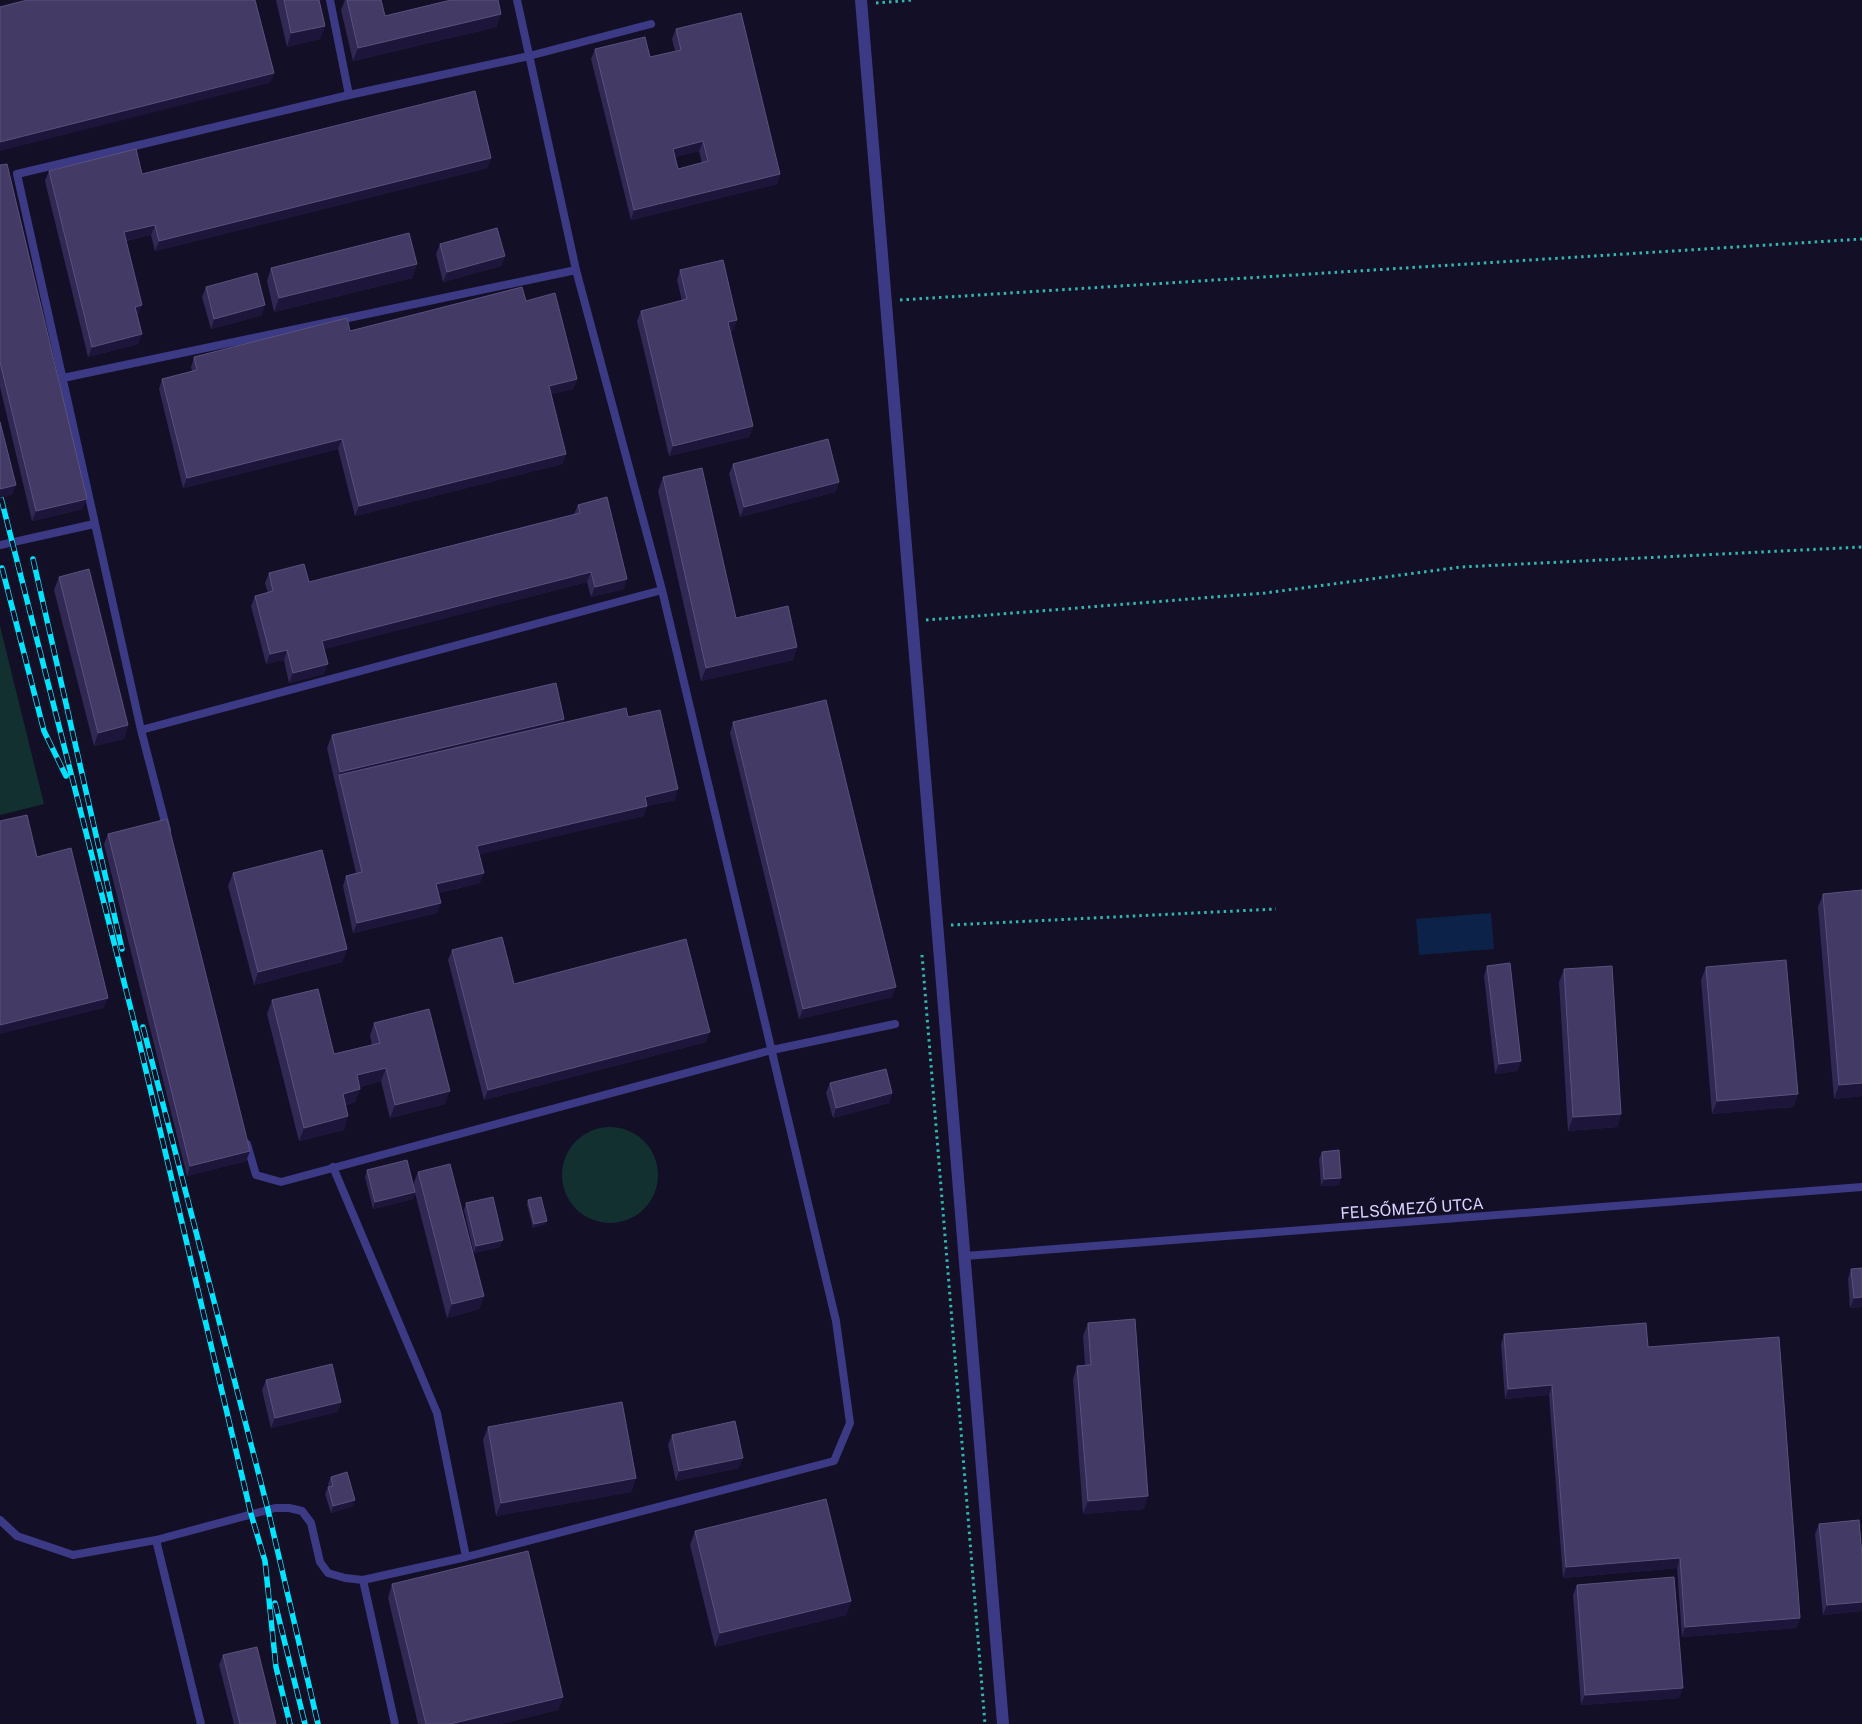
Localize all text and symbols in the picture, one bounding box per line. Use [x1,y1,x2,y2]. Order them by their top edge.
street label: FELSŐMEZŐ UTCA [1340,1193,1484,1223]

